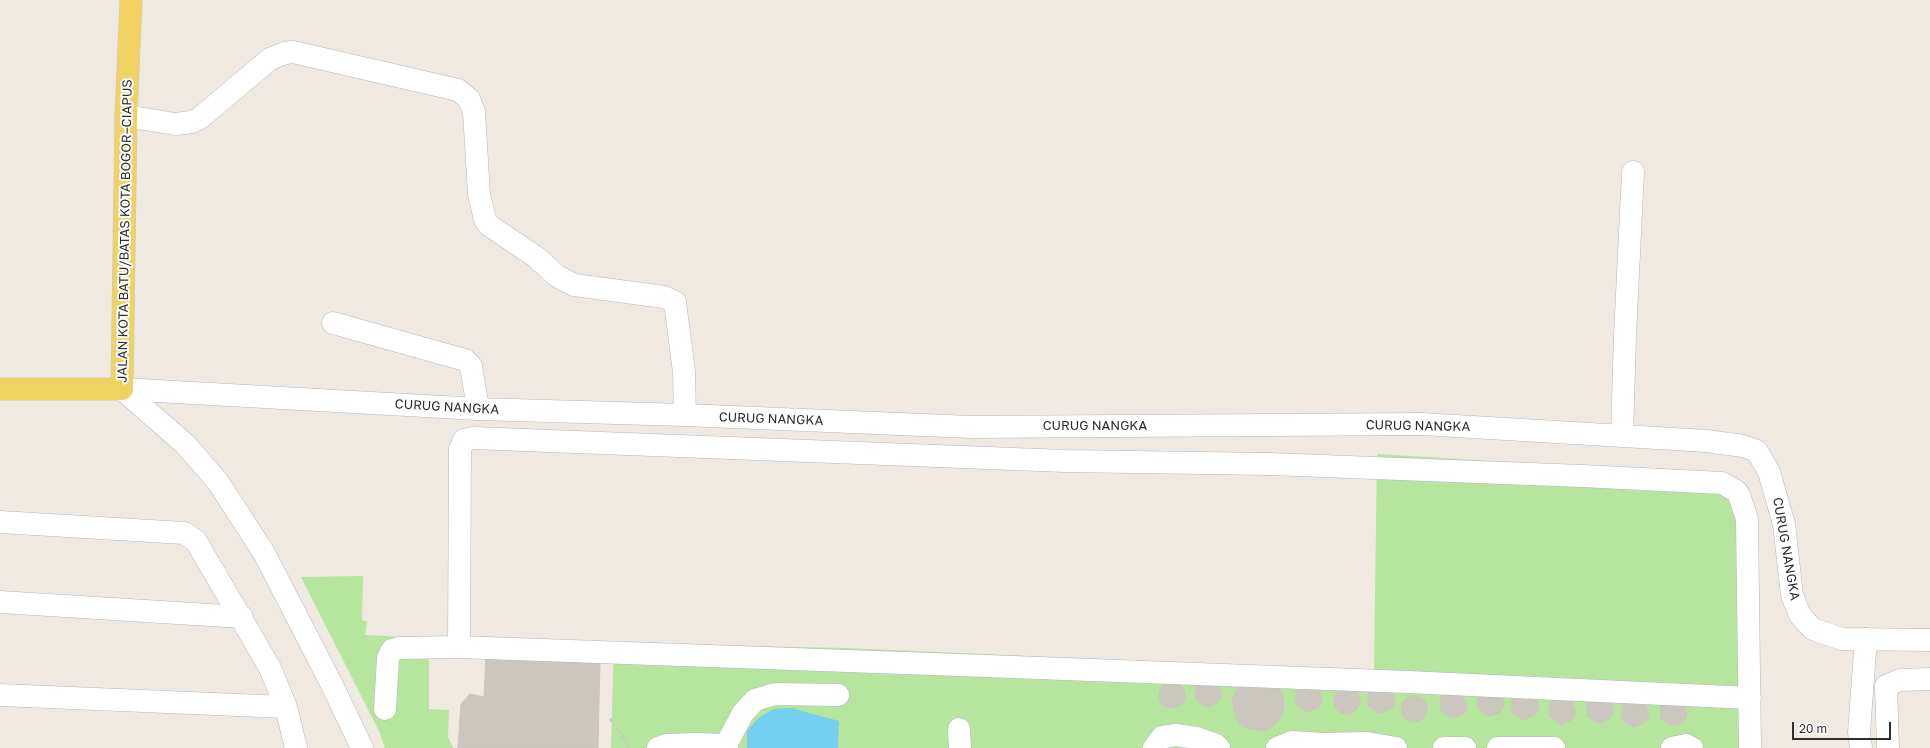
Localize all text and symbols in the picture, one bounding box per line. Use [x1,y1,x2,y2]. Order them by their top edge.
street label: JALAN KOTA BATU/BATAS KOTA BOGOR–CIAPUS [115,79,135,383]
street label: CURUG NANGKA [394,396,500,418]
street label: CURUG NANGKA [718,409,824,429]
street label: CURUG NANGKA [1366,417,1470,435]
street label: CURUG NANGKA [1043,418,1147,434]
street label: CURUG NANGKA [1769,496,1803,602]
scale bar [1794,714,1893,740]
text: 20 m [1799,721,1827,736]

